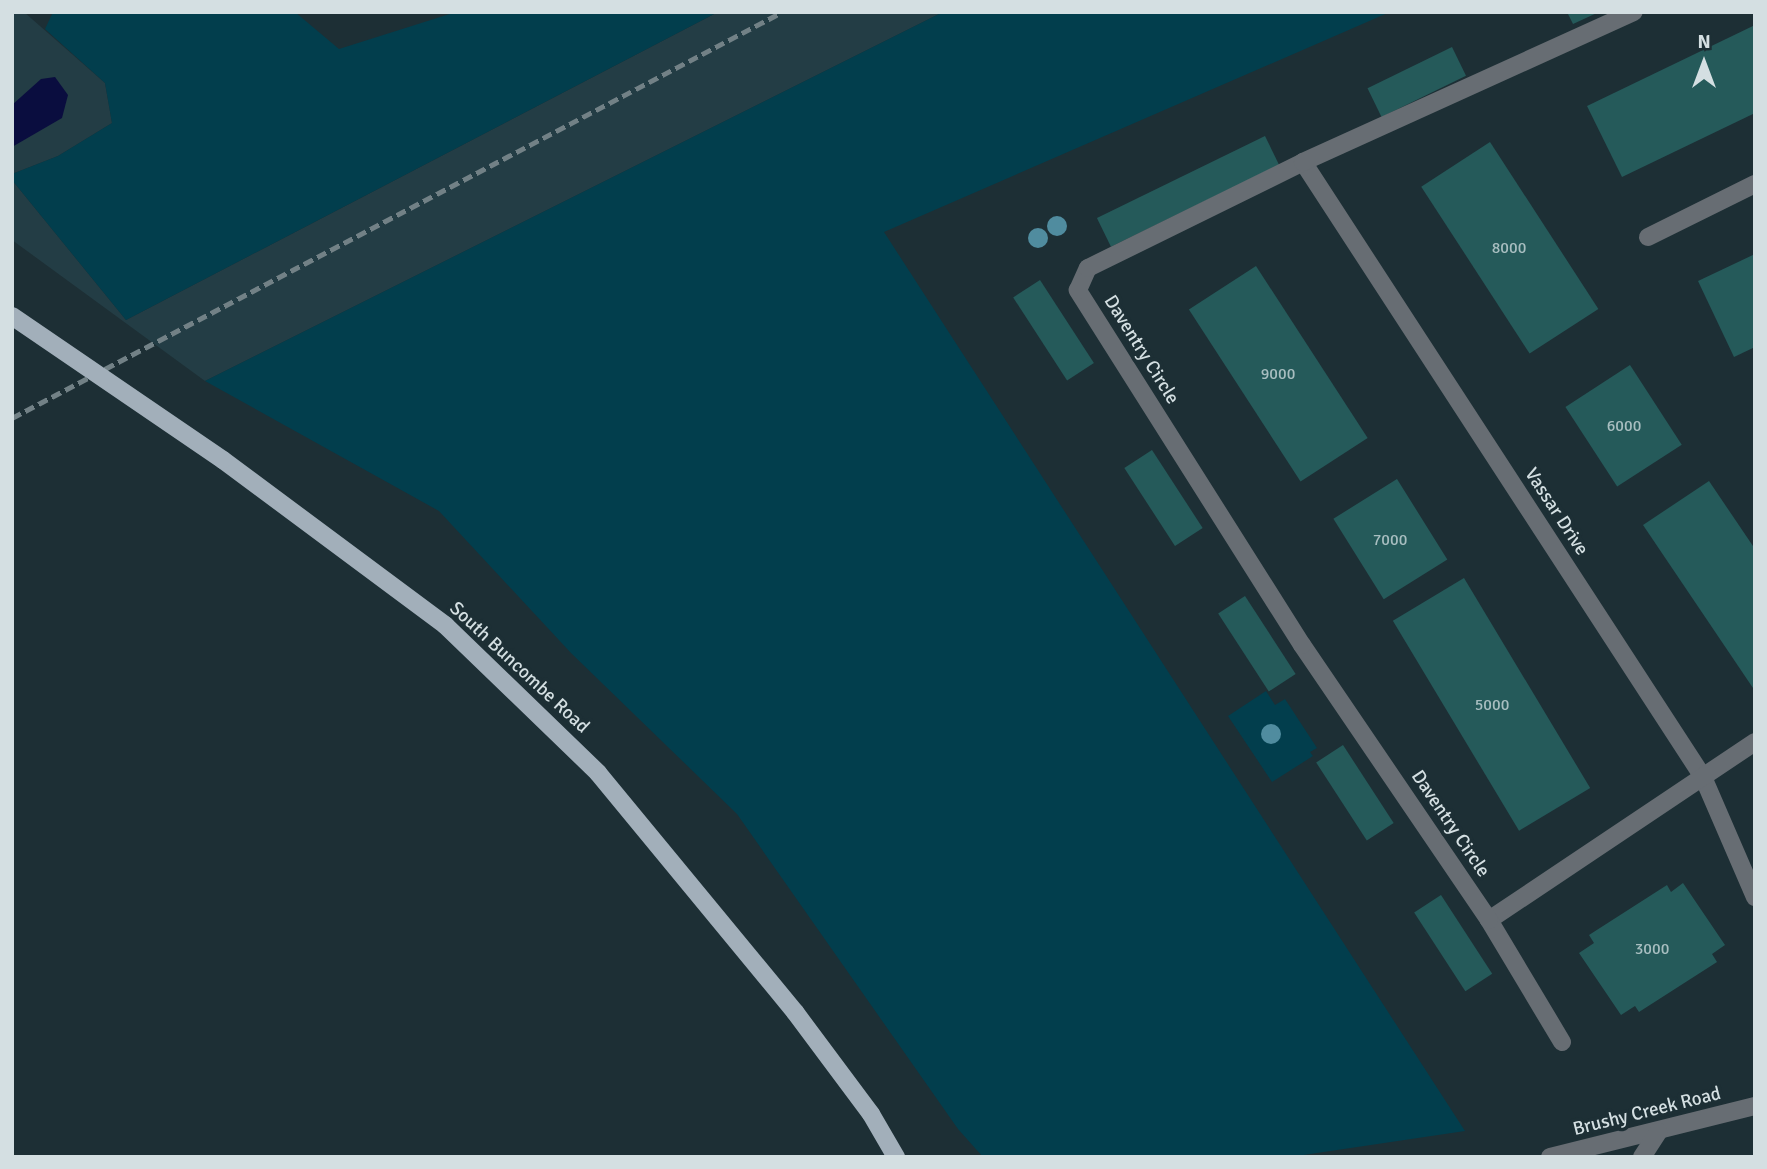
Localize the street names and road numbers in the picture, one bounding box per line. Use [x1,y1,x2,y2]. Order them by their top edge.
street label: Daventry Circle [1098,291,1184,409]
street label: Vassar Drive [1519,464,1593,560]
street label: South Buncombe Road [444,597,594,739]
street label: Daventry Circle [1406,766,1494,882]
street label: Brushy Creek Road [1571,1083,1723,1141]

